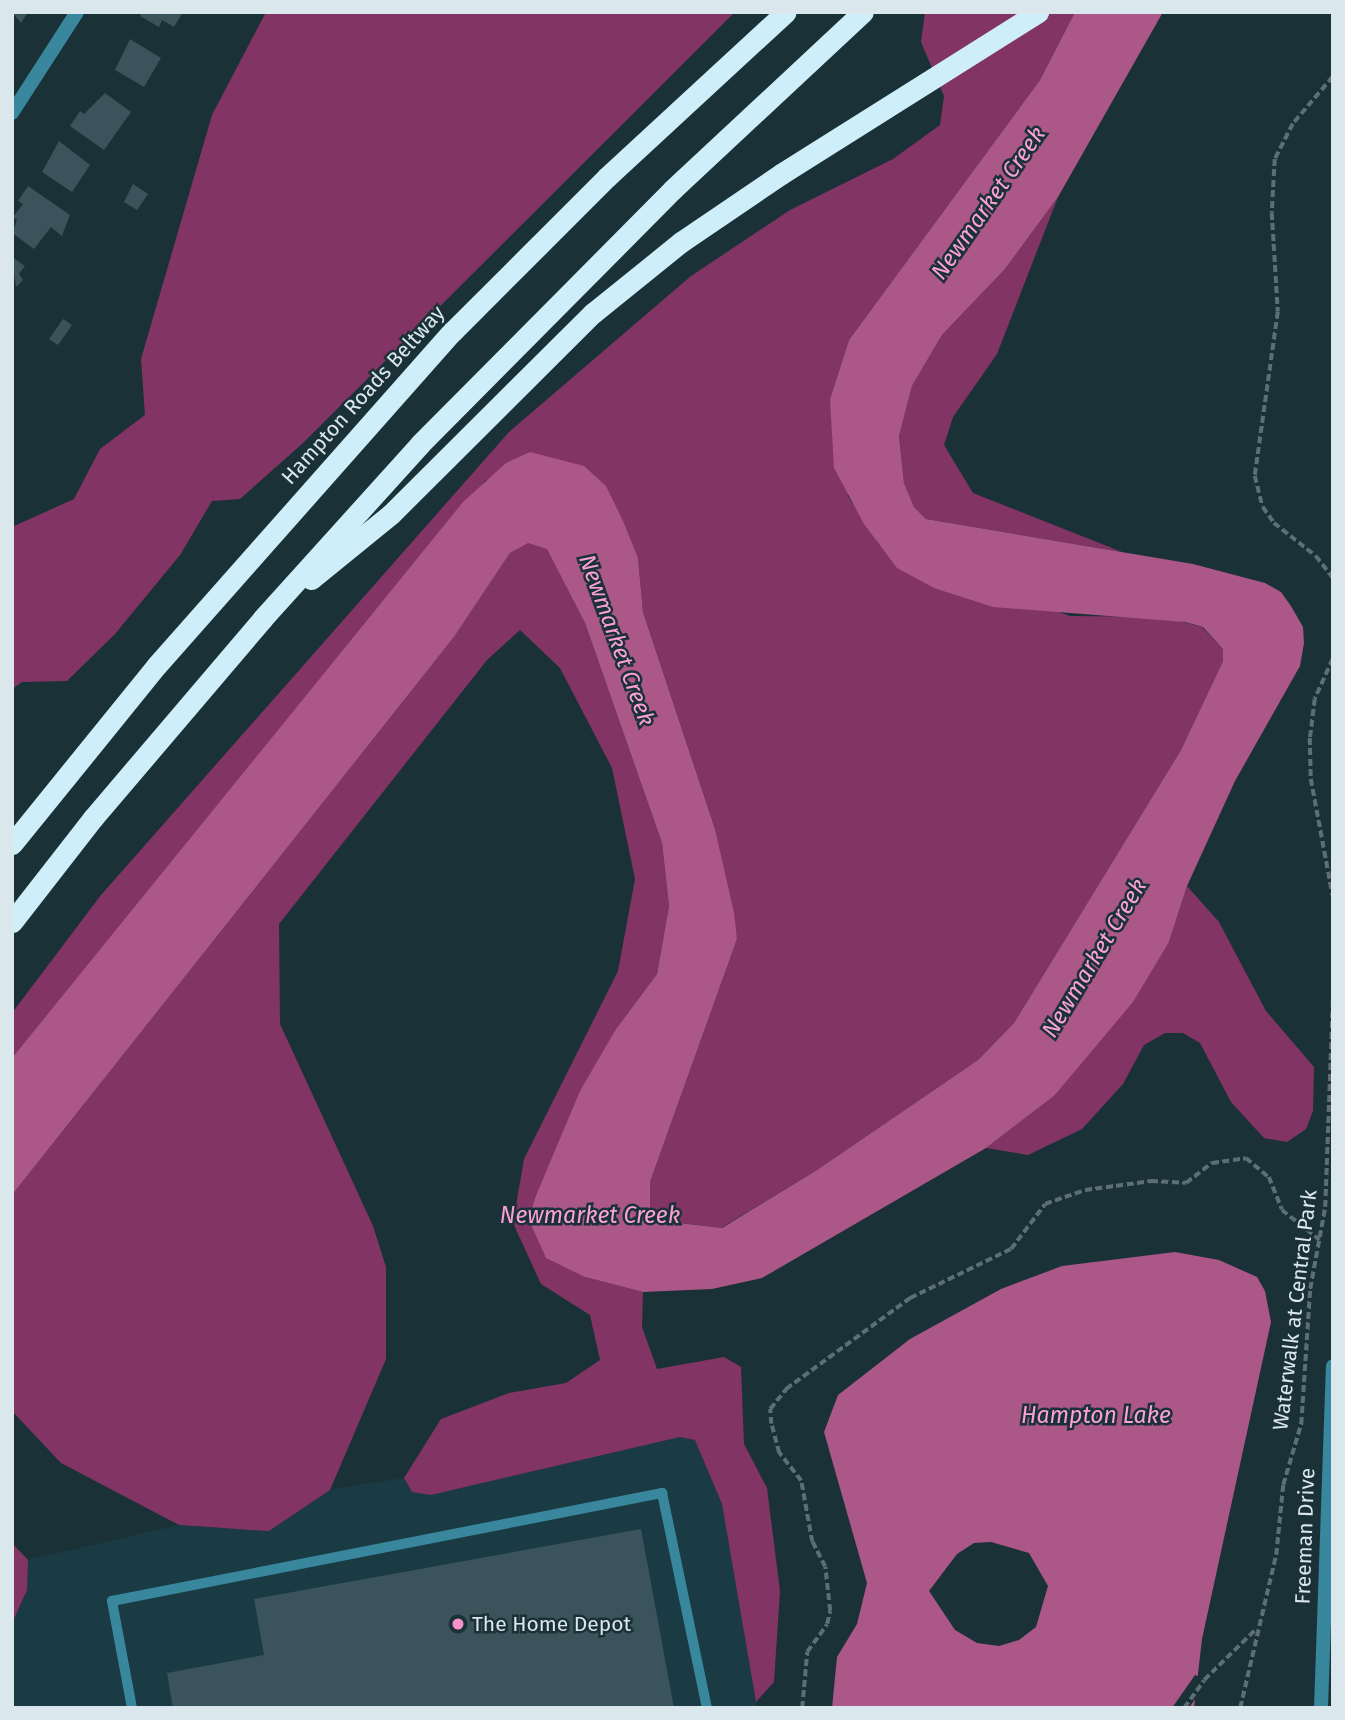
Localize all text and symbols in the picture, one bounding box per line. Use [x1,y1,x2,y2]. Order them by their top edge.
water label: Newmarket Creek [925,121,1051,285]
street label: Hampton Roads Beltway [276,301,450,489]
water label: Newmarket Creek [573,551,661,729]
water label: Newmarket Creek [1036,874,1152,1042]
street label: Waterwalk at Central Park [1268,1188,1322,1432]
water label: Newmarket Creek [500,1201,680,1229]
water label: Hampton Lake [1021,1401,1171,1429]
street label: Freeman Drive [1290,1467,1320,1605]
place label: The Home Depot [472,1611,631,1637]
marker: The Home Depot [450,1616,466,1632]

